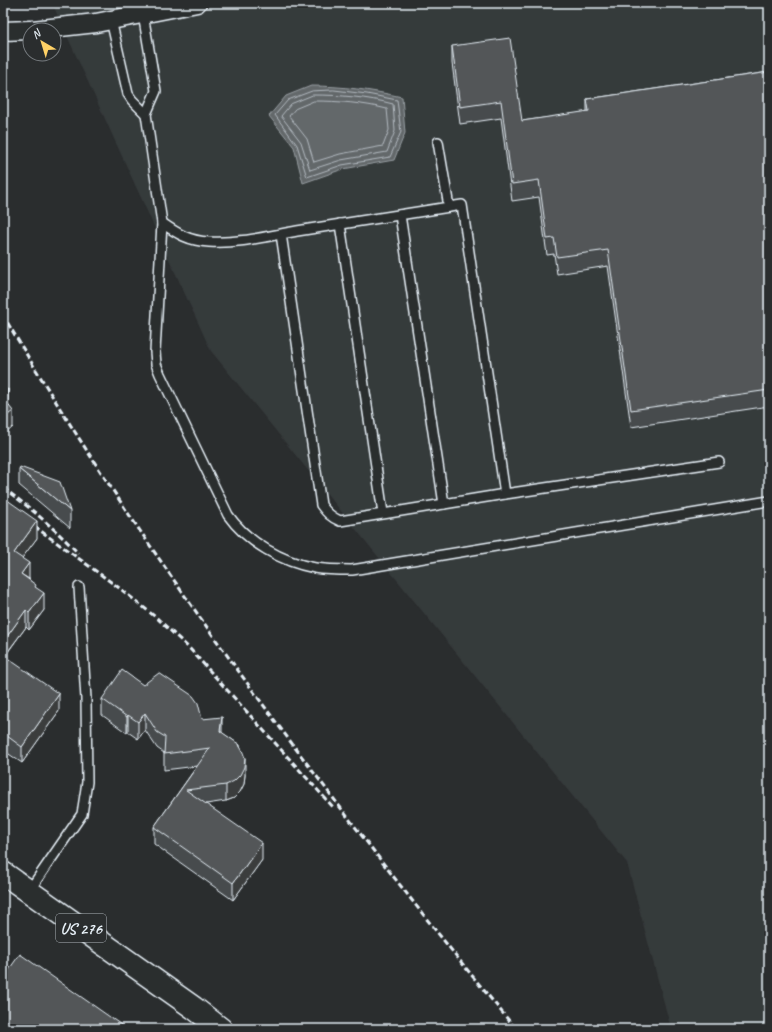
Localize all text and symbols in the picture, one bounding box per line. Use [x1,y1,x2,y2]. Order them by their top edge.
north arrow [22,22,62,62]
text: N [29,25,45,42]
road number: US 276 [56,914,106,942]

